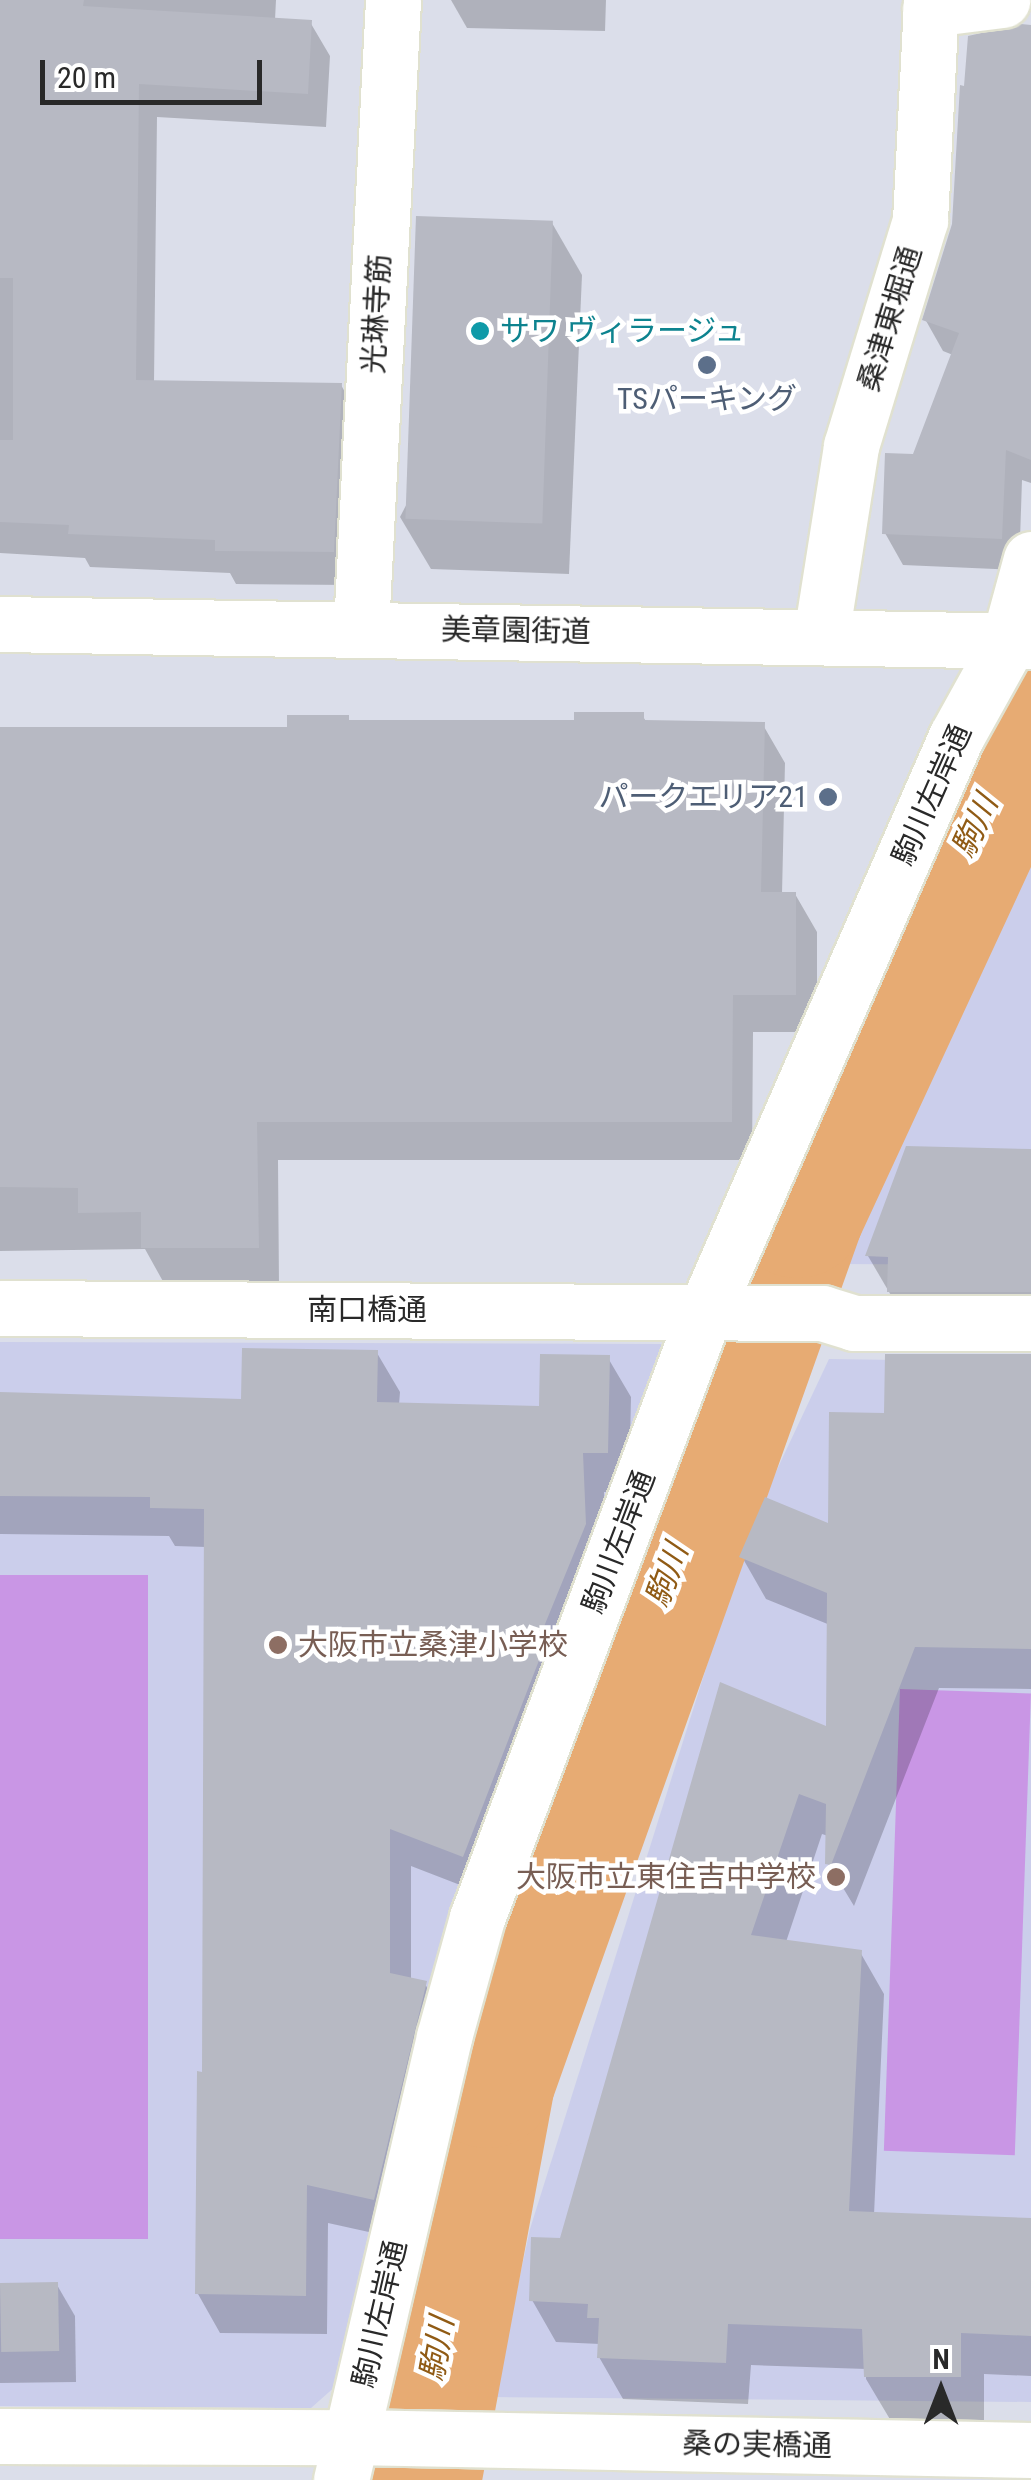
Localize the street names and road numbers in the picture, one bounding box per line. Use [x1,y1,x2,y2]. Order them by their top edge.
street label: 桑津東堀通 [851,242,929,396]
street label: 光琳寺筋 [356,253,398,375]
street label: 美章園街道 [441,612,591,650]
street label: 駒川左岸通 [885,719,979,871]
street label: 南口橋通 [307,1292,427,1328]
street label: 駒川左岸通 [575,1466,663,1618]
street label: 駒川左岸通 [346,2237,414,2391]
street label: 桑の実橋通 [682,2426,832,2464]

